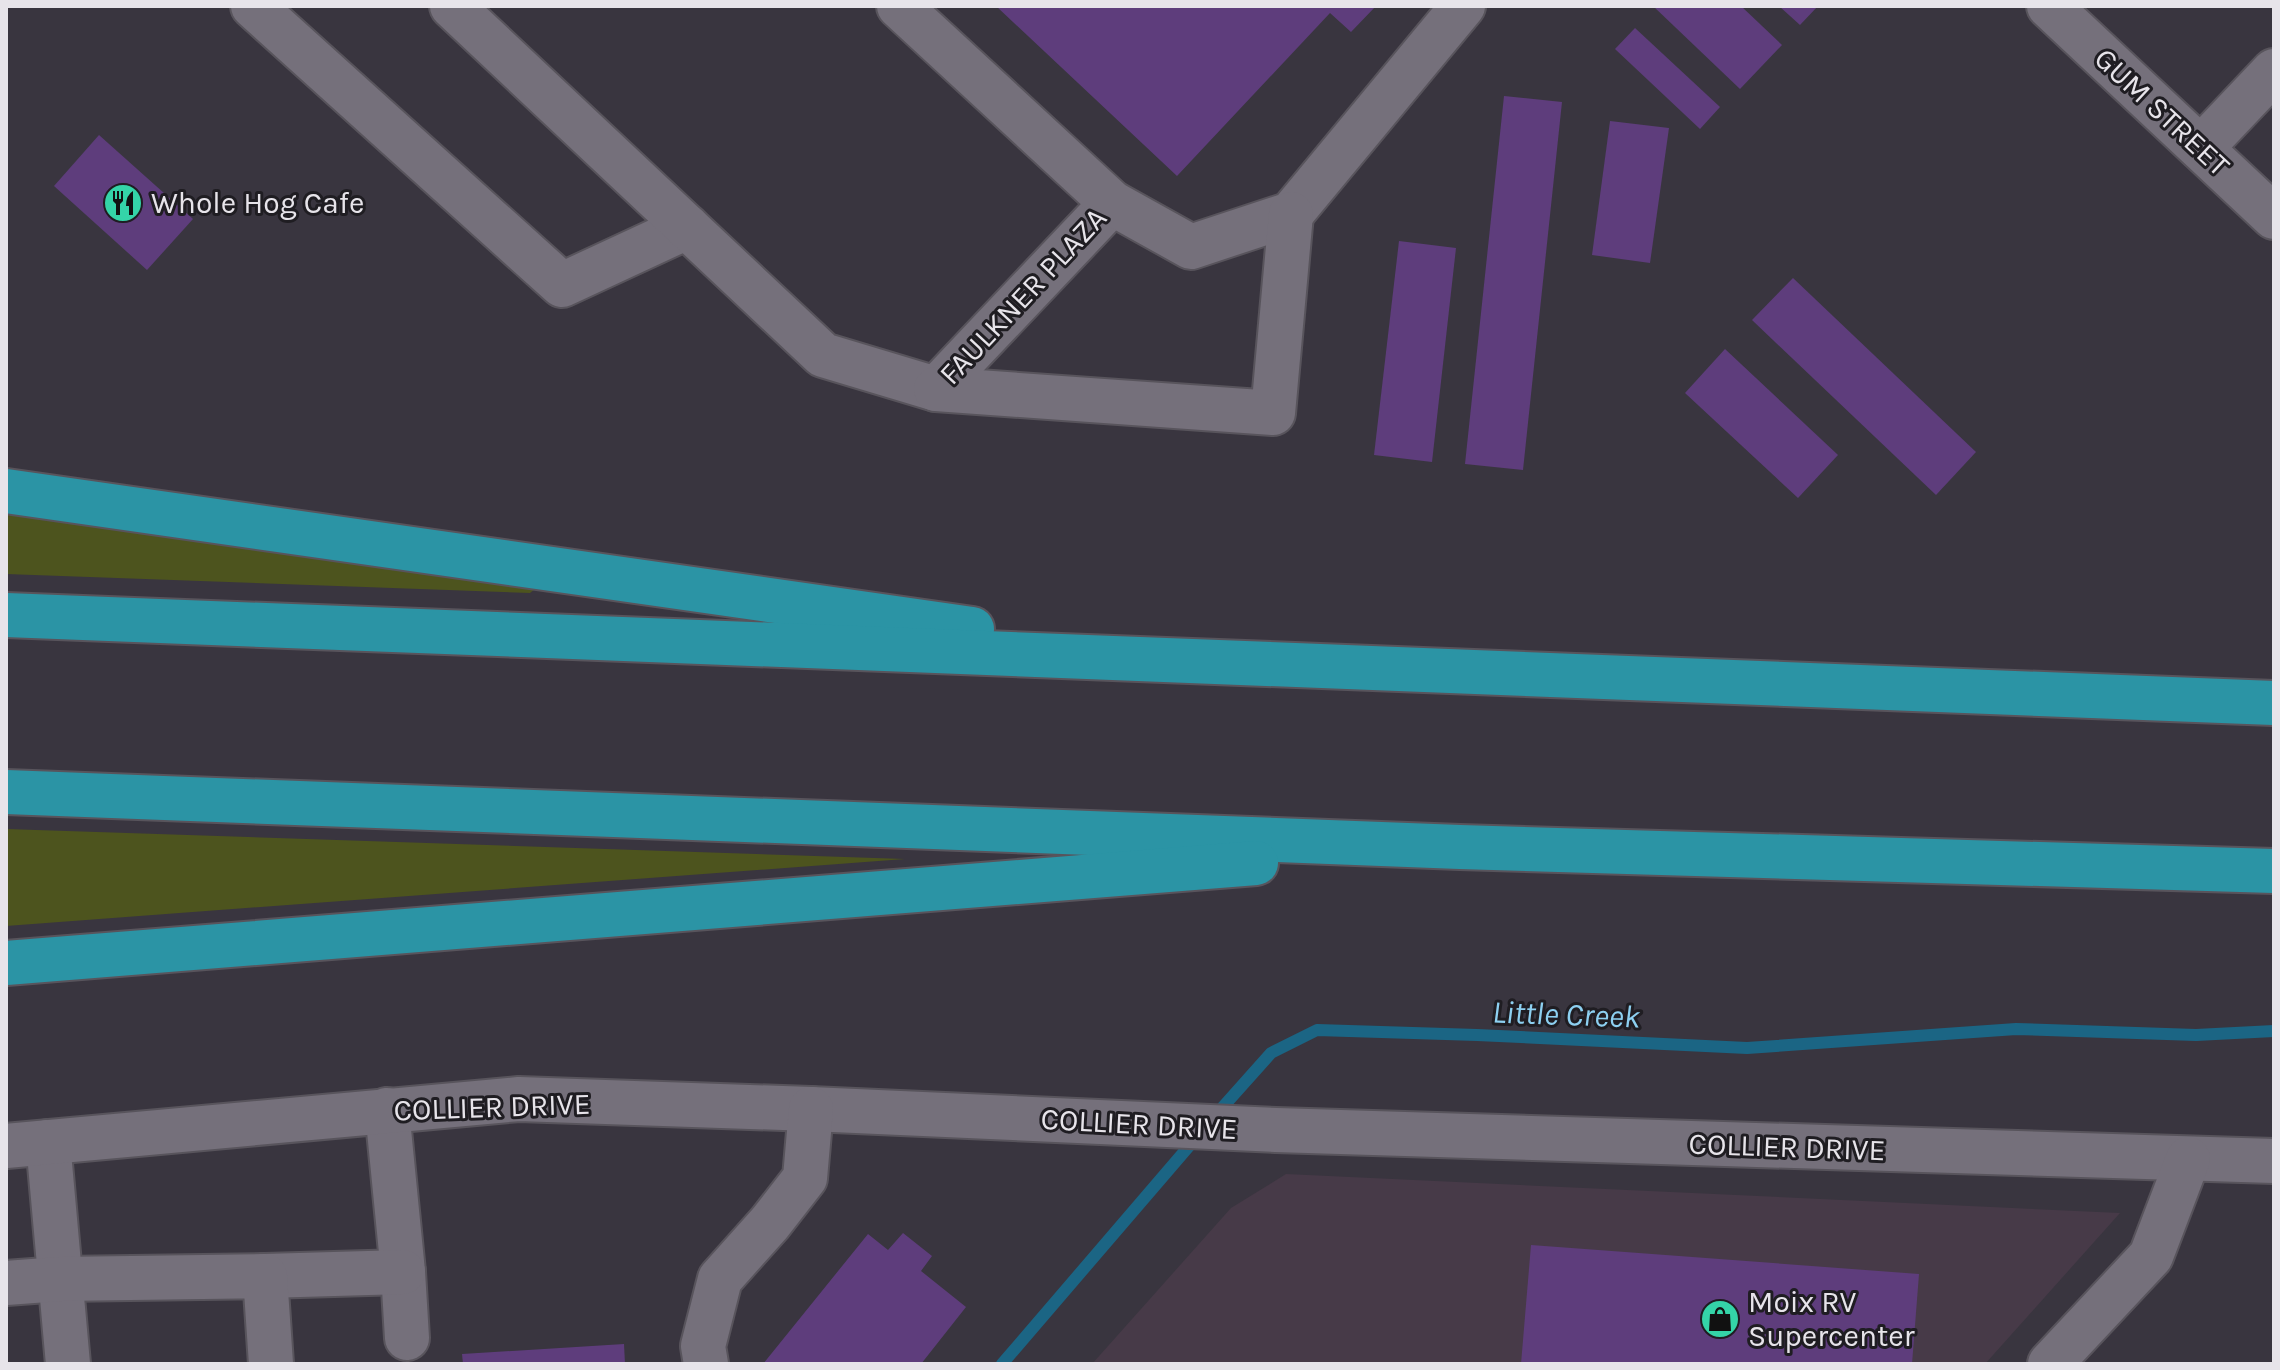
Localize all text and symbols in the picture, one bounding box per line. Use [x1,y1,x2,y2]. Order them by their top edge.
street label: GUM STREET [2087,40,2237,184]
restaurant icon: Whole Hog Cafe [102,182,144,224]
place label: Whole Hog Cafe [151,185,364,221]
street label: FAULKNER PLAZA [932,200,1114,392]
water label: Little Creek [1491,993,1641,1036]
street label: COLLIER DRIVE [393,1086,591,1128]
street label: COLLIER DRIVE [1040,1101,1238,1147]
street label: COLLIER DRIVE [1688,1126,1886,1168]
place label: Moix RV Supercenter [1748,1284,1915,1354]
shop icon: Moix RV Supercenter [1699,1298,1741,1340]

